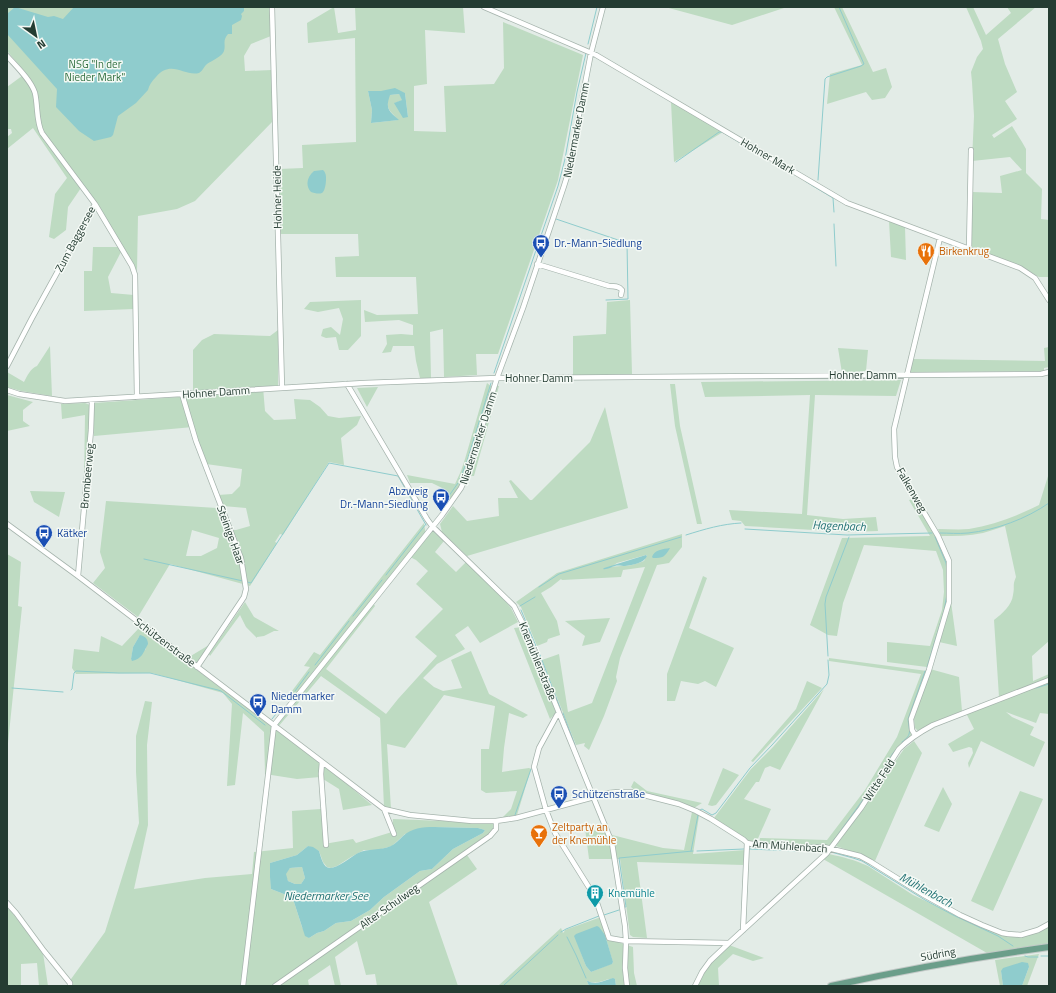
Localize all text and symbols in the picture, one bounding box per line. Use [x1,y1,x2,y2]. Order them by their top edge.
north arrow [16,16,56,56]
text: N [34,36,49,53]
park label: NSG "In der Nieder Mark" [65,56,125,85]
street label: Niedermarker Damm [559,81,593,179]
street label: Hohner Mark [738,134,799,178]
street label: Hohner Heide [268,165,286,229]
street label: Zum Baggersee [51,203,99,275]
bus stop icon: Dr.-Mann-Siedlung [531,233,551,258]
place label: Dr.-Mann-Siedlung [554,235,642,251]
restaurant icon: Birkenkrug [916,241,936,266]
place label: Birkenkrug [939,243,989,259]
street label: Hohner Damm [829,367,897,383]
street label: Hohner Damm [505,370,573,386]
street label: Hohner Damm [182,382,250,402]
street label: Niedermarker Damm [455,389,501,487]
street label: Brombeerweg [76,442,98,509]
street label: Falkenweg [893,465,931,516]
place label: Abzweig Dr.-Mann-Siedlung [340,483,428,512]
bus stop icon: Abzweig Dr.-Mann-Siedlung [431,487,451,512]
street label: Steinige Haar [213,503,249,567]
water label: Hagenbach [812,515,867,536]
bus stop icon: Kätker [34,523,54,548]
place label: Kätker [57,525,87,541]
street label: Schützenstraße [131,614,199,671]
street label: Knemühlenstraße [515,620,561,703]
place label: Niedermarker Damm [271,688,335,717]
bus stop icon: Niedermarker Damm [248,692,268,717]
street label: Witte Feld [859,756,899,804]
bus stop icon: Schützenstraße [549,784,569,809]
place label: Schützenstraße [572,786,645,802]
place label: Zeltparty an der Knemühle [552,819,617,848]
bar icon: Zeltparty an der Knemühle [529,823,549,848]
street label: Am Mühlenbach [752,835,828,857]
water label: Mühlenbach [896,867,957,912]
street label: Alter Schulweg [356,879,422,932]
building icon: Knemühle [585,883,605,908]
place label: Knemühle [608,885,655,901]
water label: Niedermarker See [284,886,370,905]
street label: Südring [919,943,957,965]

